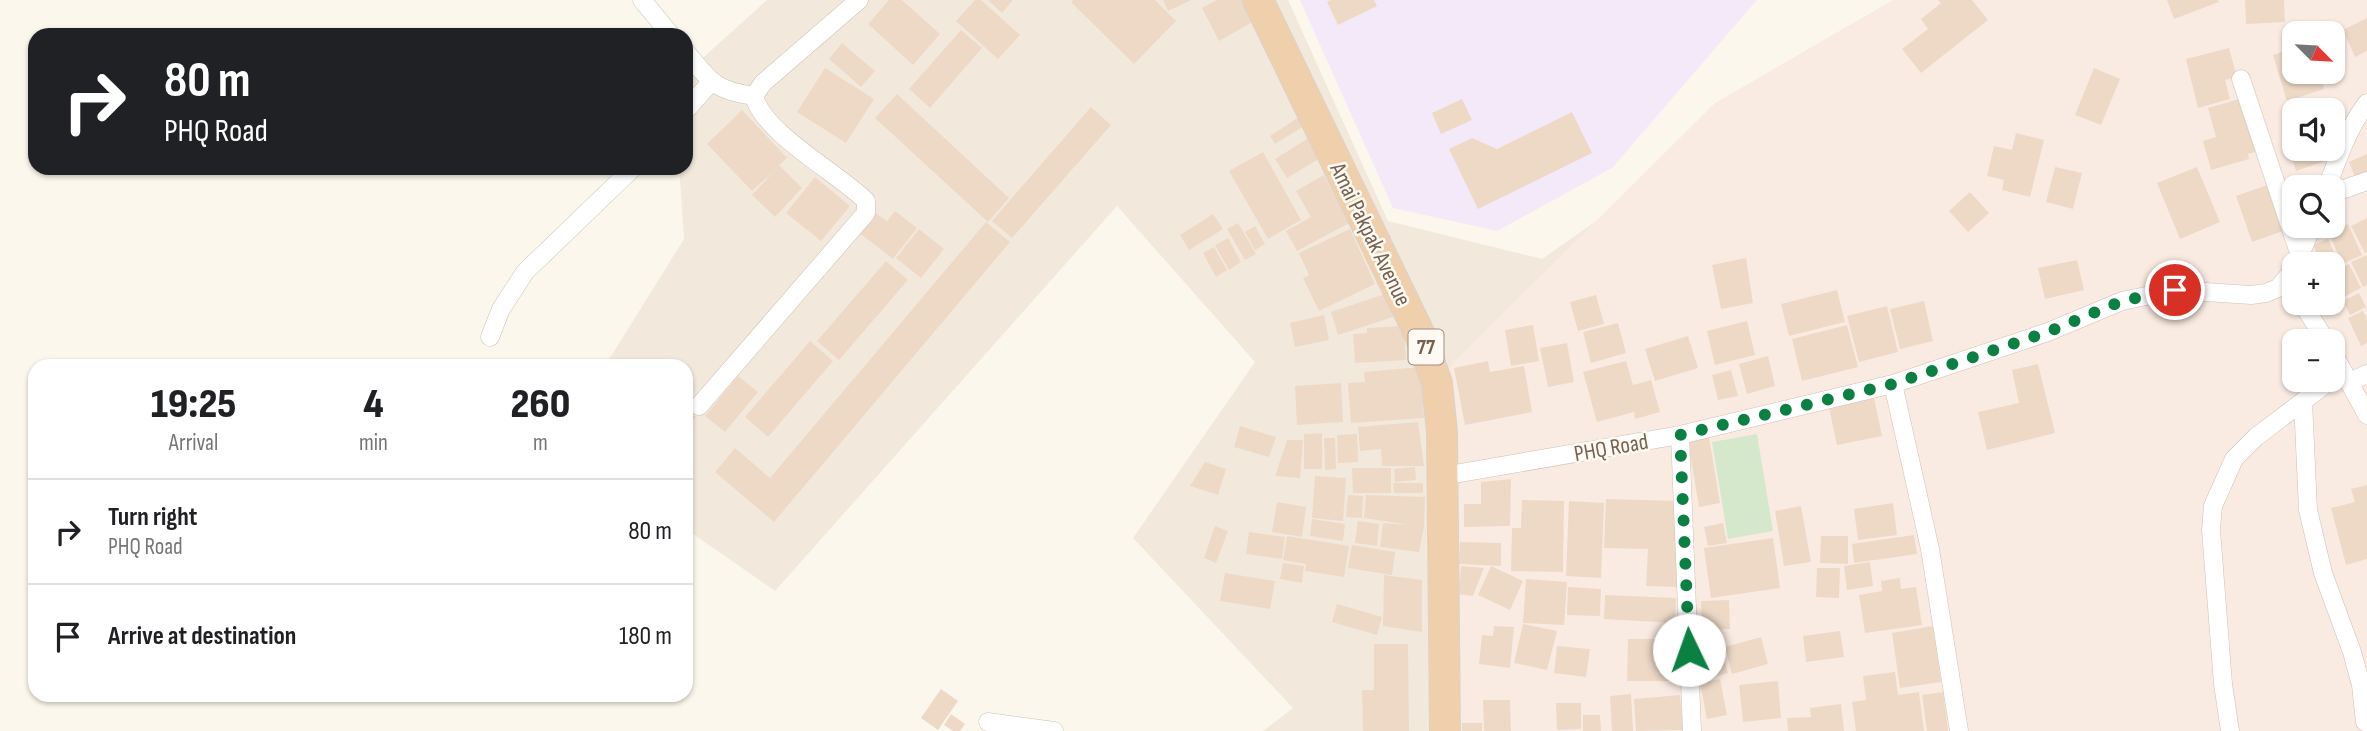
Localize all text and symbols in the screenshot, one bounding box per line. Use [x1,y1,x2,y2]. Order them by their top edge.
north arrow [2282,21,2345,84]
map controls [2282,21,2345,392]
text: 80 m [164,52,251,111]
icon: right [49,56,140,147]
button: sound [2282,98,2345,161]
text: PHQ Road [164,112,268,151]
street label: Amai Pakpak Avenue [1323,157,1417,311]
button: search [2282,175,2345,238]
button: + [2282,252,2345,315]
pin [2145,260,2205,320]
icon: arrive [2156,271,2194,309]
button: − [2282,329,2345,392]
road number: 77 [1408,330,1444,364]
text: 19:25 [151,379,236,430]
text: 4 [363,379,384,430]
text: 260 [511,379,570,430]
street label: PHQ Road [1572,428,1650,468]
text: Arrival [169,429,218,457]
text: min [359,429,388,457]
text: m [533,429,548,457]
text: Turn right [108,502,197,533]
icon: right [49,513,87,551]
text: 80 m [628,516,672,547]
text: PHQ Road [108,533,183,561]
position arrow [1652,613,1726,687]
icon: arrive [49,618,87,656]
text: Arrive at destination [108,621,296,652]
text: 180 m [619,621,672,652]

